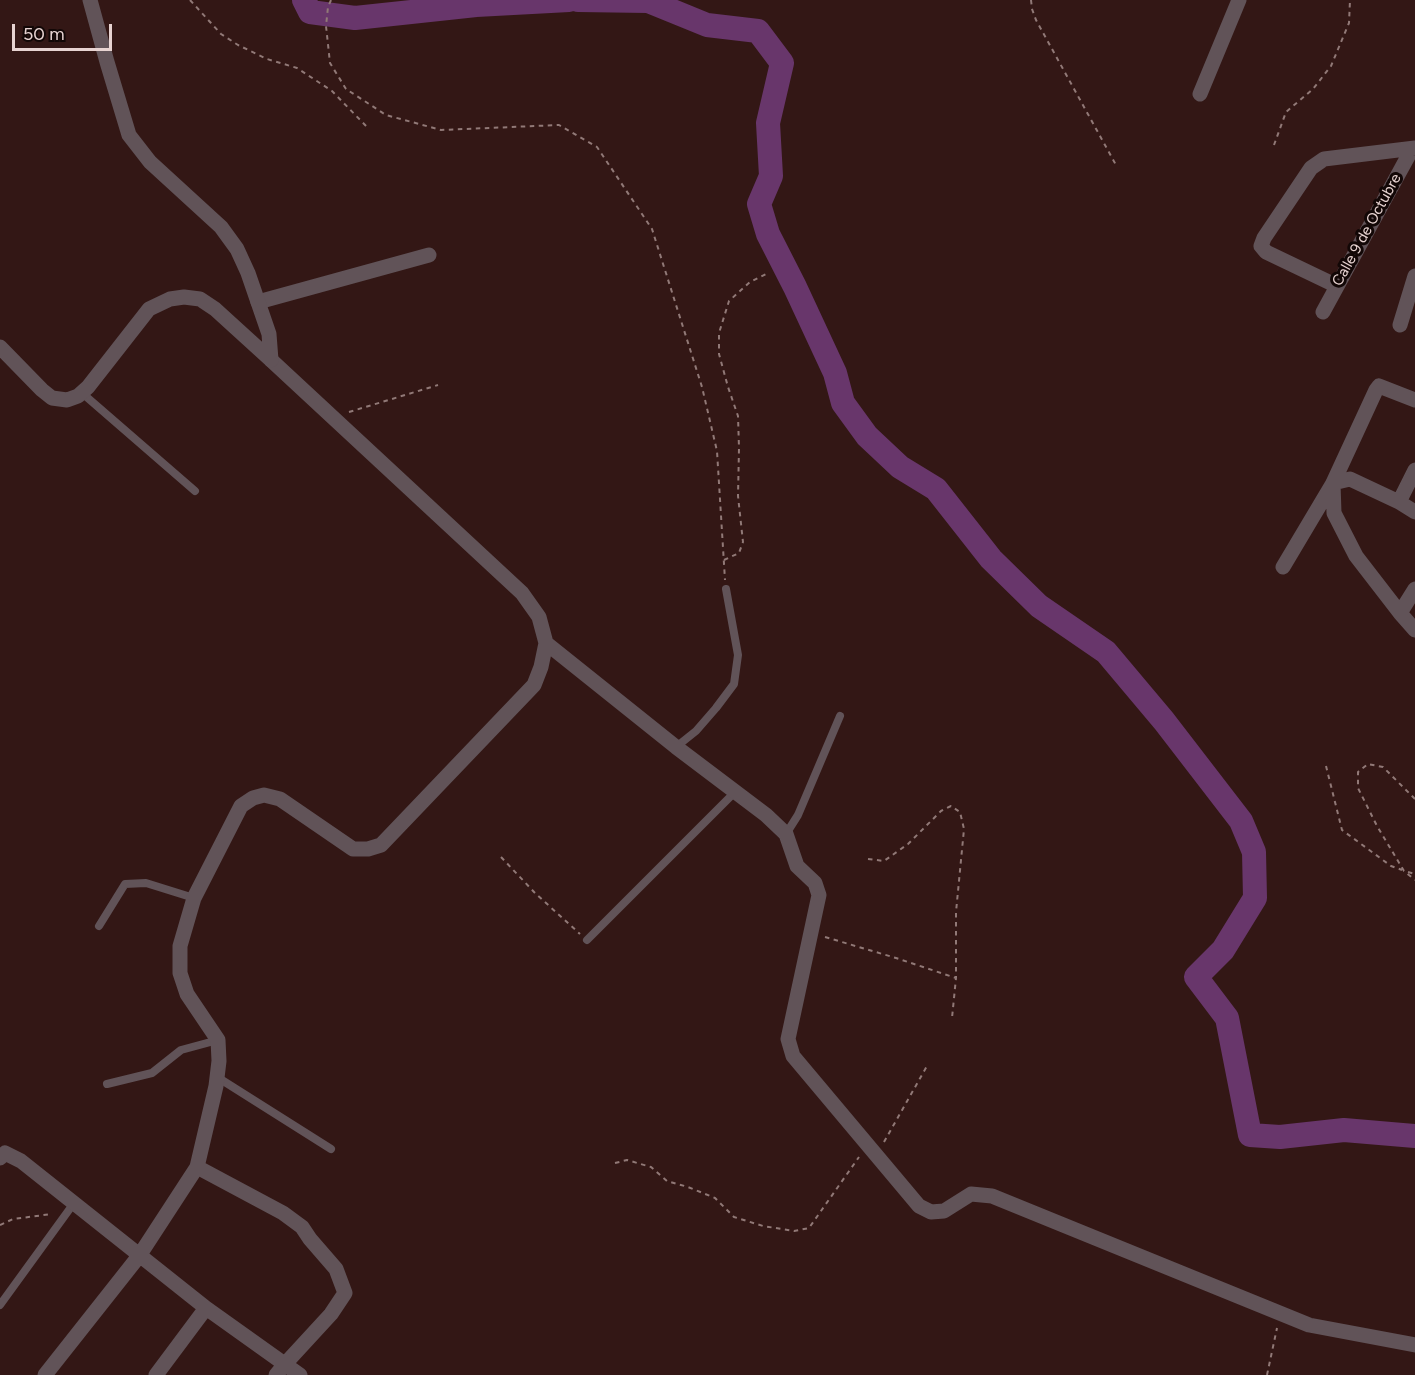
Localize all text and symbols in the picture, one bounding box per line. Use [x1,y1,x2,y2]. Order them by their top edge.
scale bar [15,12,116,50]
text: 50 m [23,23,65,45]
street label: Calle 9 de Octubre [1329,171,1405,289]

